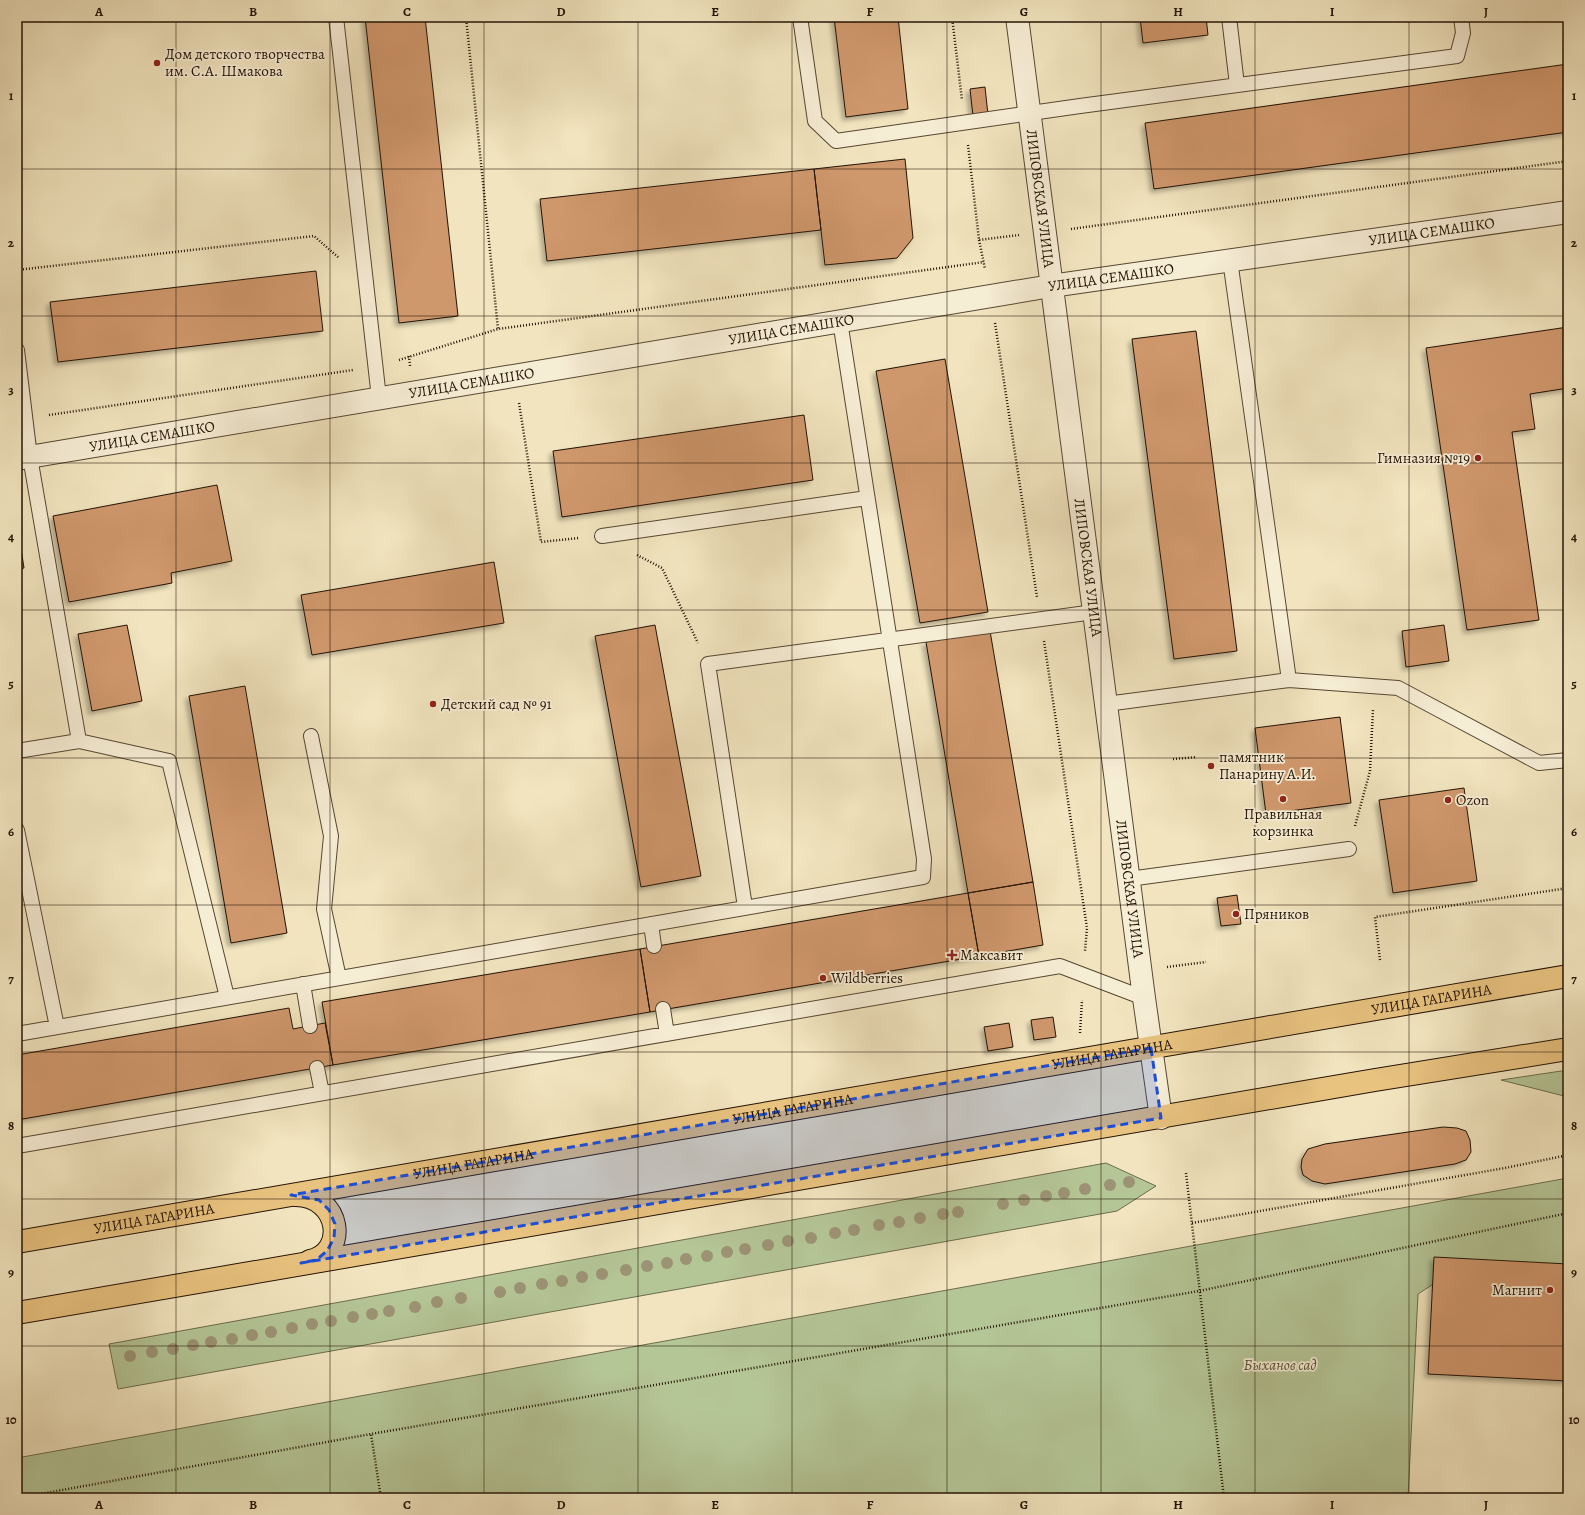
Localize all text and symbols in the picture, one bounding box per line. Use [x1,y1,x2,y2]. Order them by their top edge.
text: A [94,3,104,20]
text: B [249,3,257,20]
text: C [403,3,411,20]
text: D [556,3,566,20]
text: E [711,3,719,20]
text: F [867,3,874,20]
text: G [1020,3,1028,20]
text: H [1173,3,1183,20]
text: I [1330,3,1335,20]
text: J [1484,3,1488,20]
place label: Дом детского творчества им. С.А. Шмакова [165,44,325,81]
marker: Дом детского творчества им. С.А. Шмакова [152,58,162,68]
text: 1 [9,87,14,104]
text: 1 [1572,87,1577,104]
street label: ЛИПОВСКАЯ УЛИЦА [1022,128,1059,269]
street label: УЛИЦА СЕМАШКО [1367,213,1496,250]
text: 2 [8,234,15,251]
text: 2 [1571,234,1578,251]
street label: УЛИЦА СЕМАШКО [1047,259,1175,296]
street label: УЛИЦА СЕМАШКО [727,309,856,350]
street label: УЛИЦА СЕМАШКО [407,363,536,403]
text: 3 [8,381,14,398]
text: 3 [1571,381,1577,398]
street label: УЛИЦА СЕМАШКО [88,416,216,457]
place label: Гимназия №19 [1377,448,1470,468]
marker: Гимназия №19 [1473,453,1483,463]
street label: ЛИПОВСКАЯ УЛИЦА [1069,497,1107,638]
text: 4 [8,528,14,545]
text: 4 [1571,528,1577,545]
text: 5 [8,675,14,692]
text: 5 [1571,675,1577,692]
place label: Детский сад № 91 [441,694,552,714]
marker: Детский сад № 91 [428,699,438,709]
place label: памятник Панарину А.И. [1219,747,1316,784]
marker: памятник Панарину А.И. [1206,761,1216,771]
place label: Ozon [1456,790,1489,810]
marker: Правильная корзинка [1278,794,1288,804]
marker: Ozon [1443,795,1453,805]
place label: Правильная корзинка [1244,804,1322,841]
street label: ЛИПОВСКАЯ УЛИЦА [1111,818,1149,959]
text: 6 [8,823,14,840]
text: 6 [1571,823,1577,840]
place label: Пряников [1244,904,1309,924]
marker: Пряников [1231,909,1241,919]
place label: Максавит [960,945,1023,965]
marker: Максавит [947,950,957,960]
place label: Wildberries [830,968,903,988]
text: 7 [8,970,14,987]
text: 7 [1571,970,1577,987]
marker: Wildberries [818,973,828,983]
street label: УЛИЦА ГАГАРИНА [1370,979,1493,1020]
street label: УЛИЦА ГАГАРИНА [1050,1034,1174,1074]
street label: УЛИЦА ГАГАРИНА [731,1089,855,1129]
text: 8 [8,1117,14,1134]
text: 8 [1571,1117,1577,1134]
street label: УЛИЦА ГАГАРИНА [412,1144,535,1184]
street label: УЛИЦА ГАГАРИНА [92,1198,216,1239]
text: 9 [8,1264,14,1281]
text: 9 [1571,1264,1577,1281]
place label: Магнит [1492,1280,1542,1300]
marker: Магнит [1545,1285,1555,1295]
park label: Быханов сад [1244,1355,1316,1375]
text: 10 [5,1411,17,1428]
text: 10 [1568,1411,1580,1428]
text: A [94,1496,104,1513]
text: B [249,1496,257,1513]
text: C [403,1496,411,1513]
text: D [556,1496,566,1513]
text: E [711,1496,719,1513]
text: F [867,1496,874,1513]
text: G [1020,1496,1028,1513]
text: H [1173,1496,1183,1513]
text: I [1330,1496,1335,1513]
text: J [1484,1496,1488,1513]

